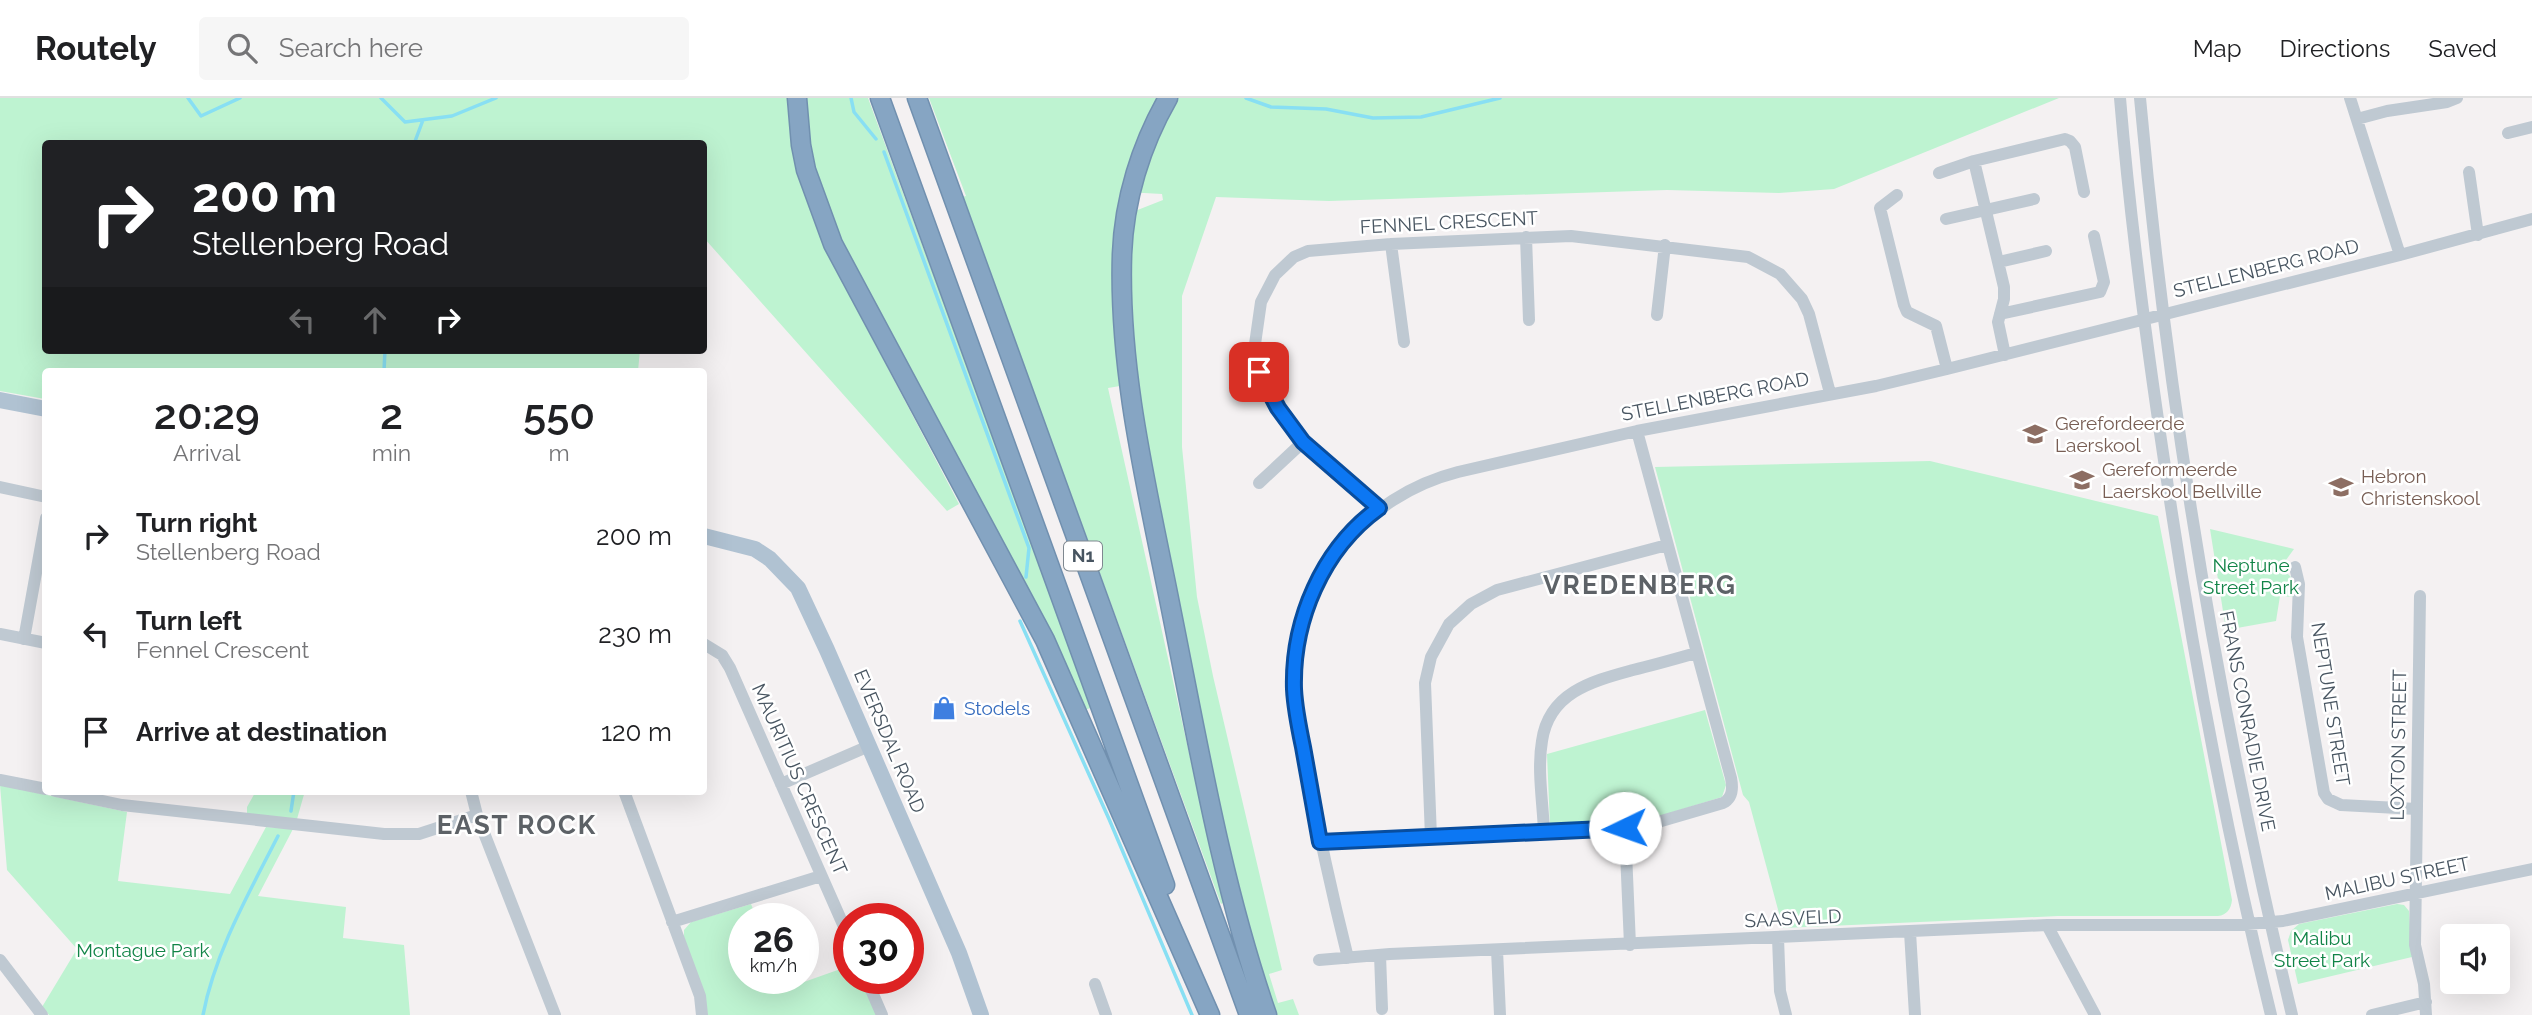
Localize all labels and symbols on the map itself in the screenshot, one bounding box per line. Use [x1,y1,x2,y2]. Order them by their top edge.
street label: FENNEL CRESCENT [1359,206,1539,238]
street label: STELLENBERG ROAD [2171,234,2361,302]
pin [1229,342,1289,402]
street label: STELLENBERG ROAD [1619,367,1811,425]
place label: Gerefordeerde Laerskool [2055,412,2184,456]
school or university icon: Gerefordeerde Laerskool [2021,420,2049,448]
place label: Gereformeerde Laerskool Bellville [2102,458,2262,502]
place label: Hebron Christenskool [2361,465,2481,509]
school or university icon: Gereformeerde Laerskool Bellville [2068,466,2096,494]
school or university icon: Hebron Christenskool [2327,473,2355,501]
road number: N1 [1064,542,1102,570]
park label: Neptune Street Park [2203,554,2299,598]
district label: VREDENBERG [1543,570,1737,600]
street label: FRANS CONRADIE DRIVE [2216,609,2280,833]
street label: NEPTUNE STREET [2307,621,2355,788]
street label: EVERSDAL ROAD [850,666,930,816]
street label: LOXTON STREET [2386,669,2410,821]
street label: MAURITIUS CRESCENT [748,680,852,878]
shop icon: Stodels [930,694,958,722]
place label: Stodels [964,697,1030,719]
position arrow [1588,791,1662,865]
district label: EAST ROCK [437,810,597,840]
street label: MALIBU STREET [2323,852,2472,904]
speed limit sign: 30 [833,903,924,994]
street label: SAASVELD [1744,904,1842,932]
park label: Malibu Street Park [2274,927,2370,971]
park label: Montague Park [76,939,210,961]

